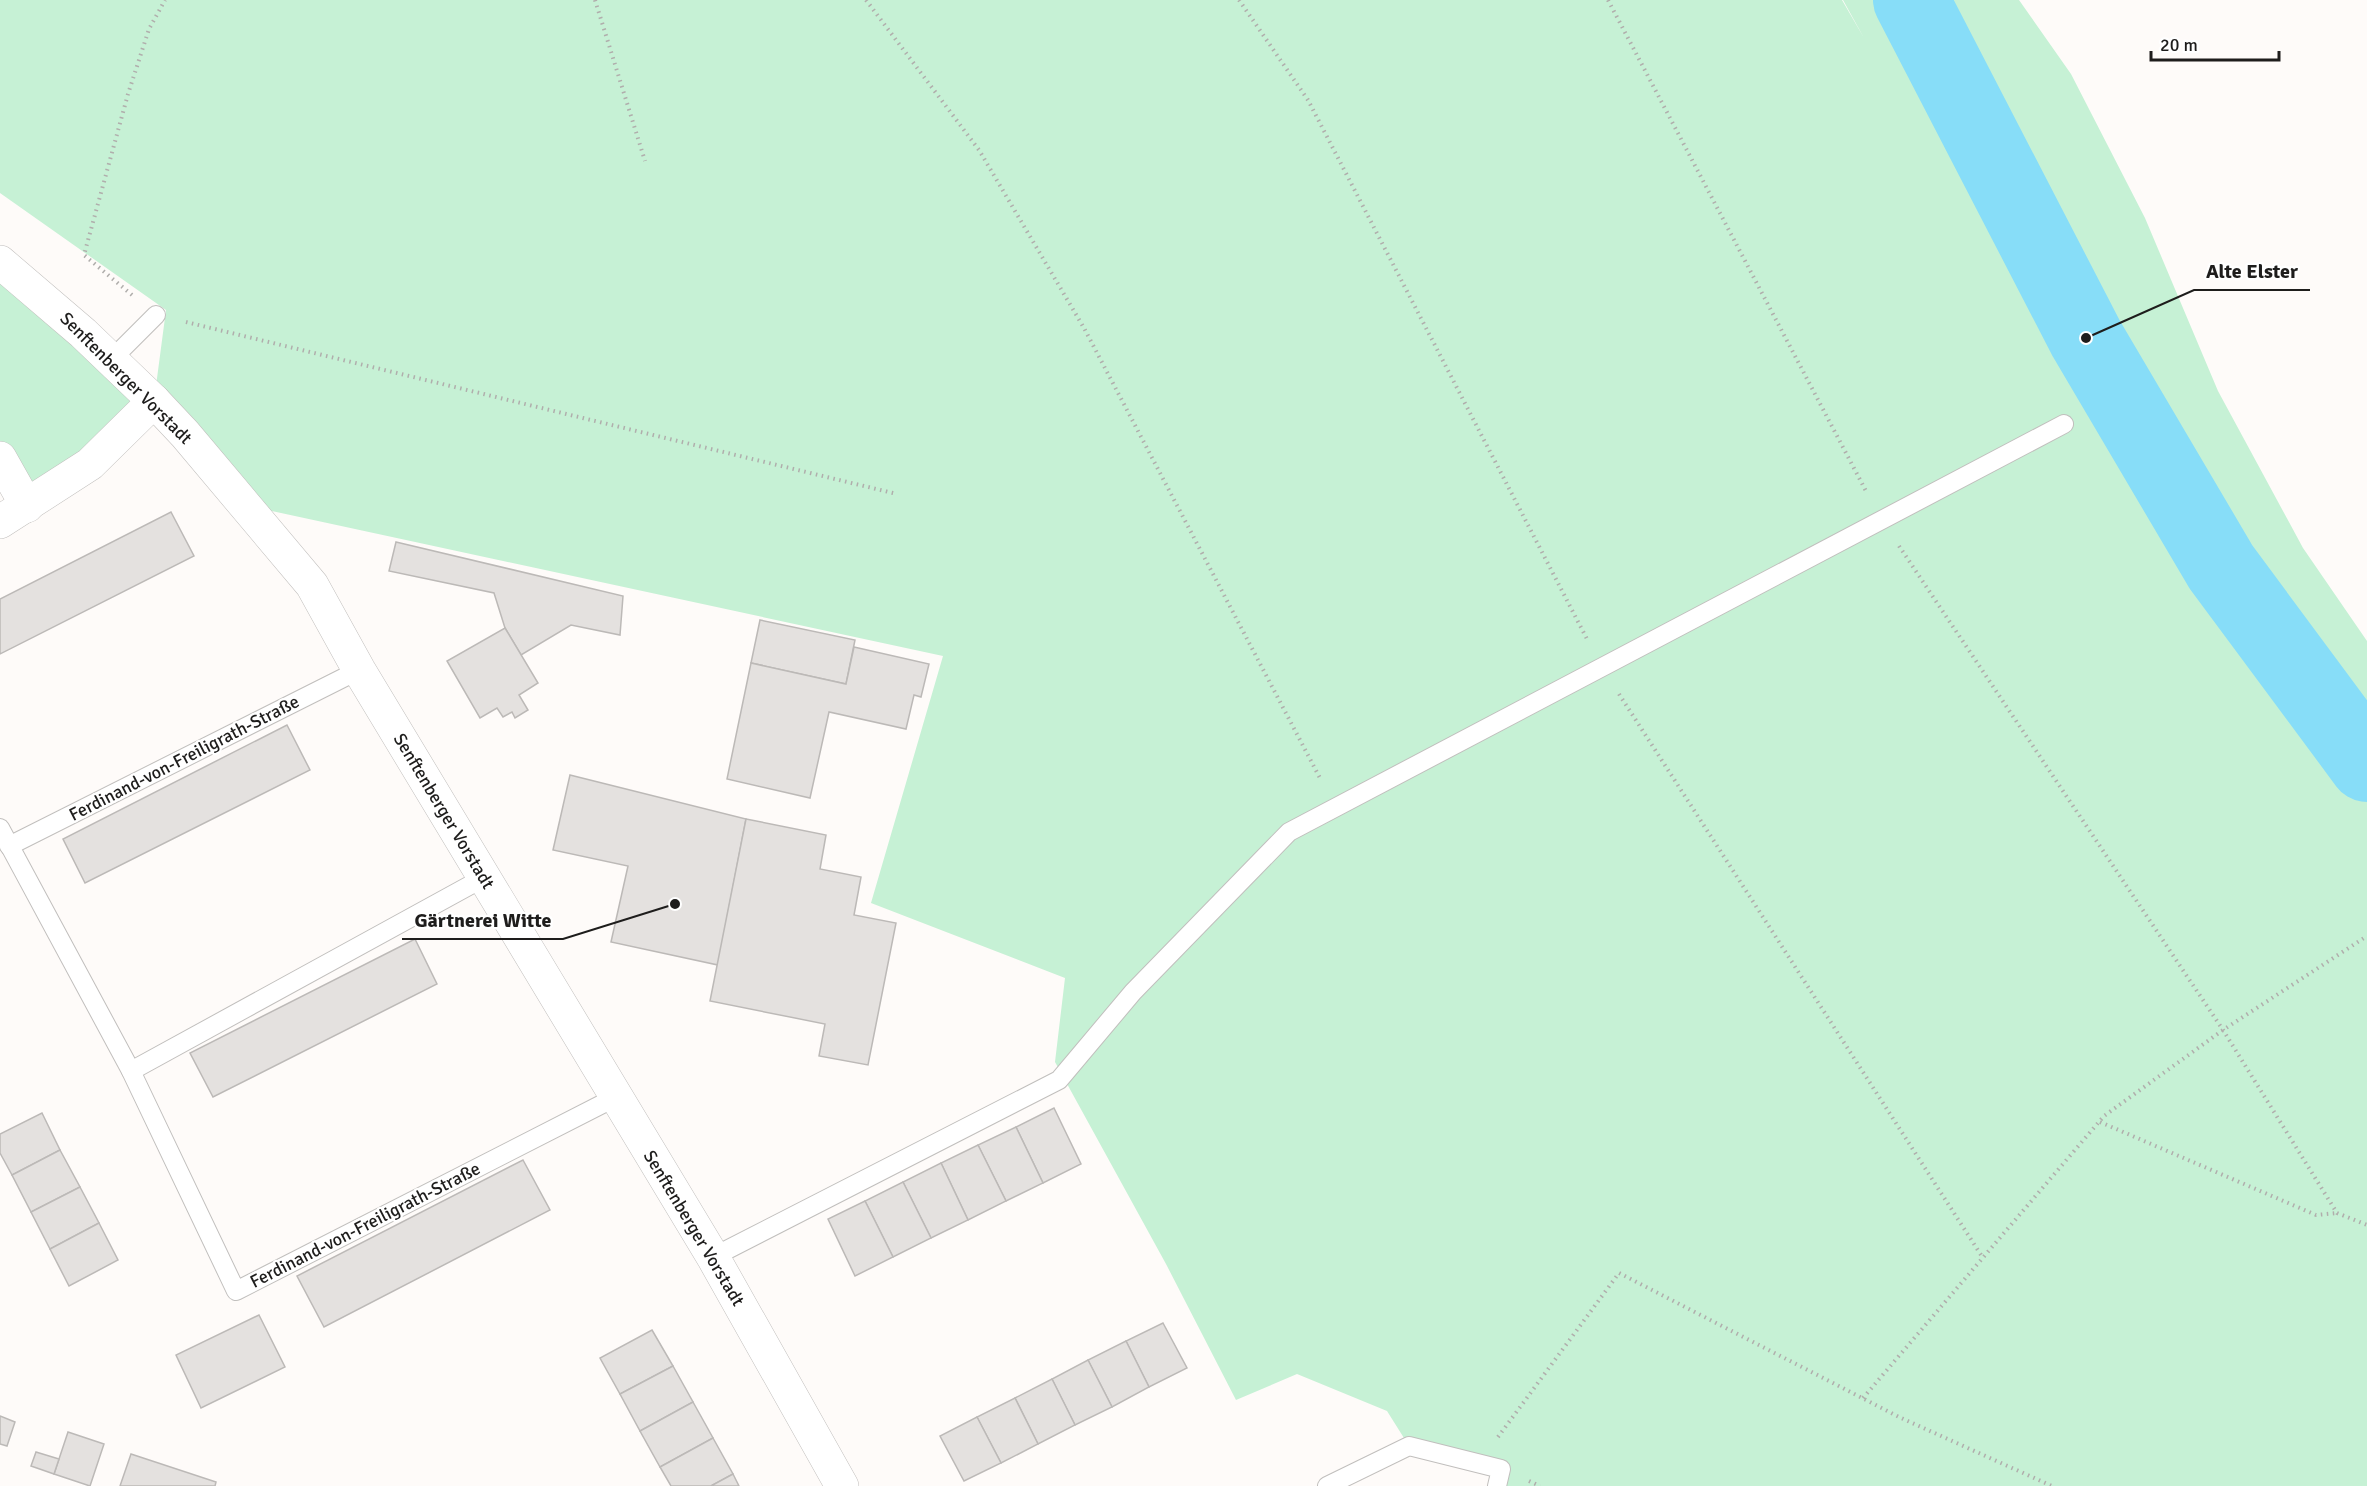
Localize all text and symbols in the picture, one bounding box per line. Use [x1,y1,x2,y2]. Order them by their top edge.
scale bar [2151,24,2278,62]
text: 20 m [2160,34,2198,56]
callout: Alte Elster [2194,252,2310,290]
text: Alte Elster [2206,259,2298,284]
street label: Senftenberger Vorstadt [55,307,197,449]
street label: Ferdinand-von-Freiligrath-Straße [65,690,303,826]
street label: Senftenberger Vorstadt [389,729,499,893]
callout: Gärtnerei Witte [402,901,563,939]
text: Gärtnerei Witte [414,908,552,933]
street label: Senftenberger Vorstadt [639,1146,749,1310]
street label: Ferdinand-von-Freiligrath-Straße [246,1157,484,1293]

